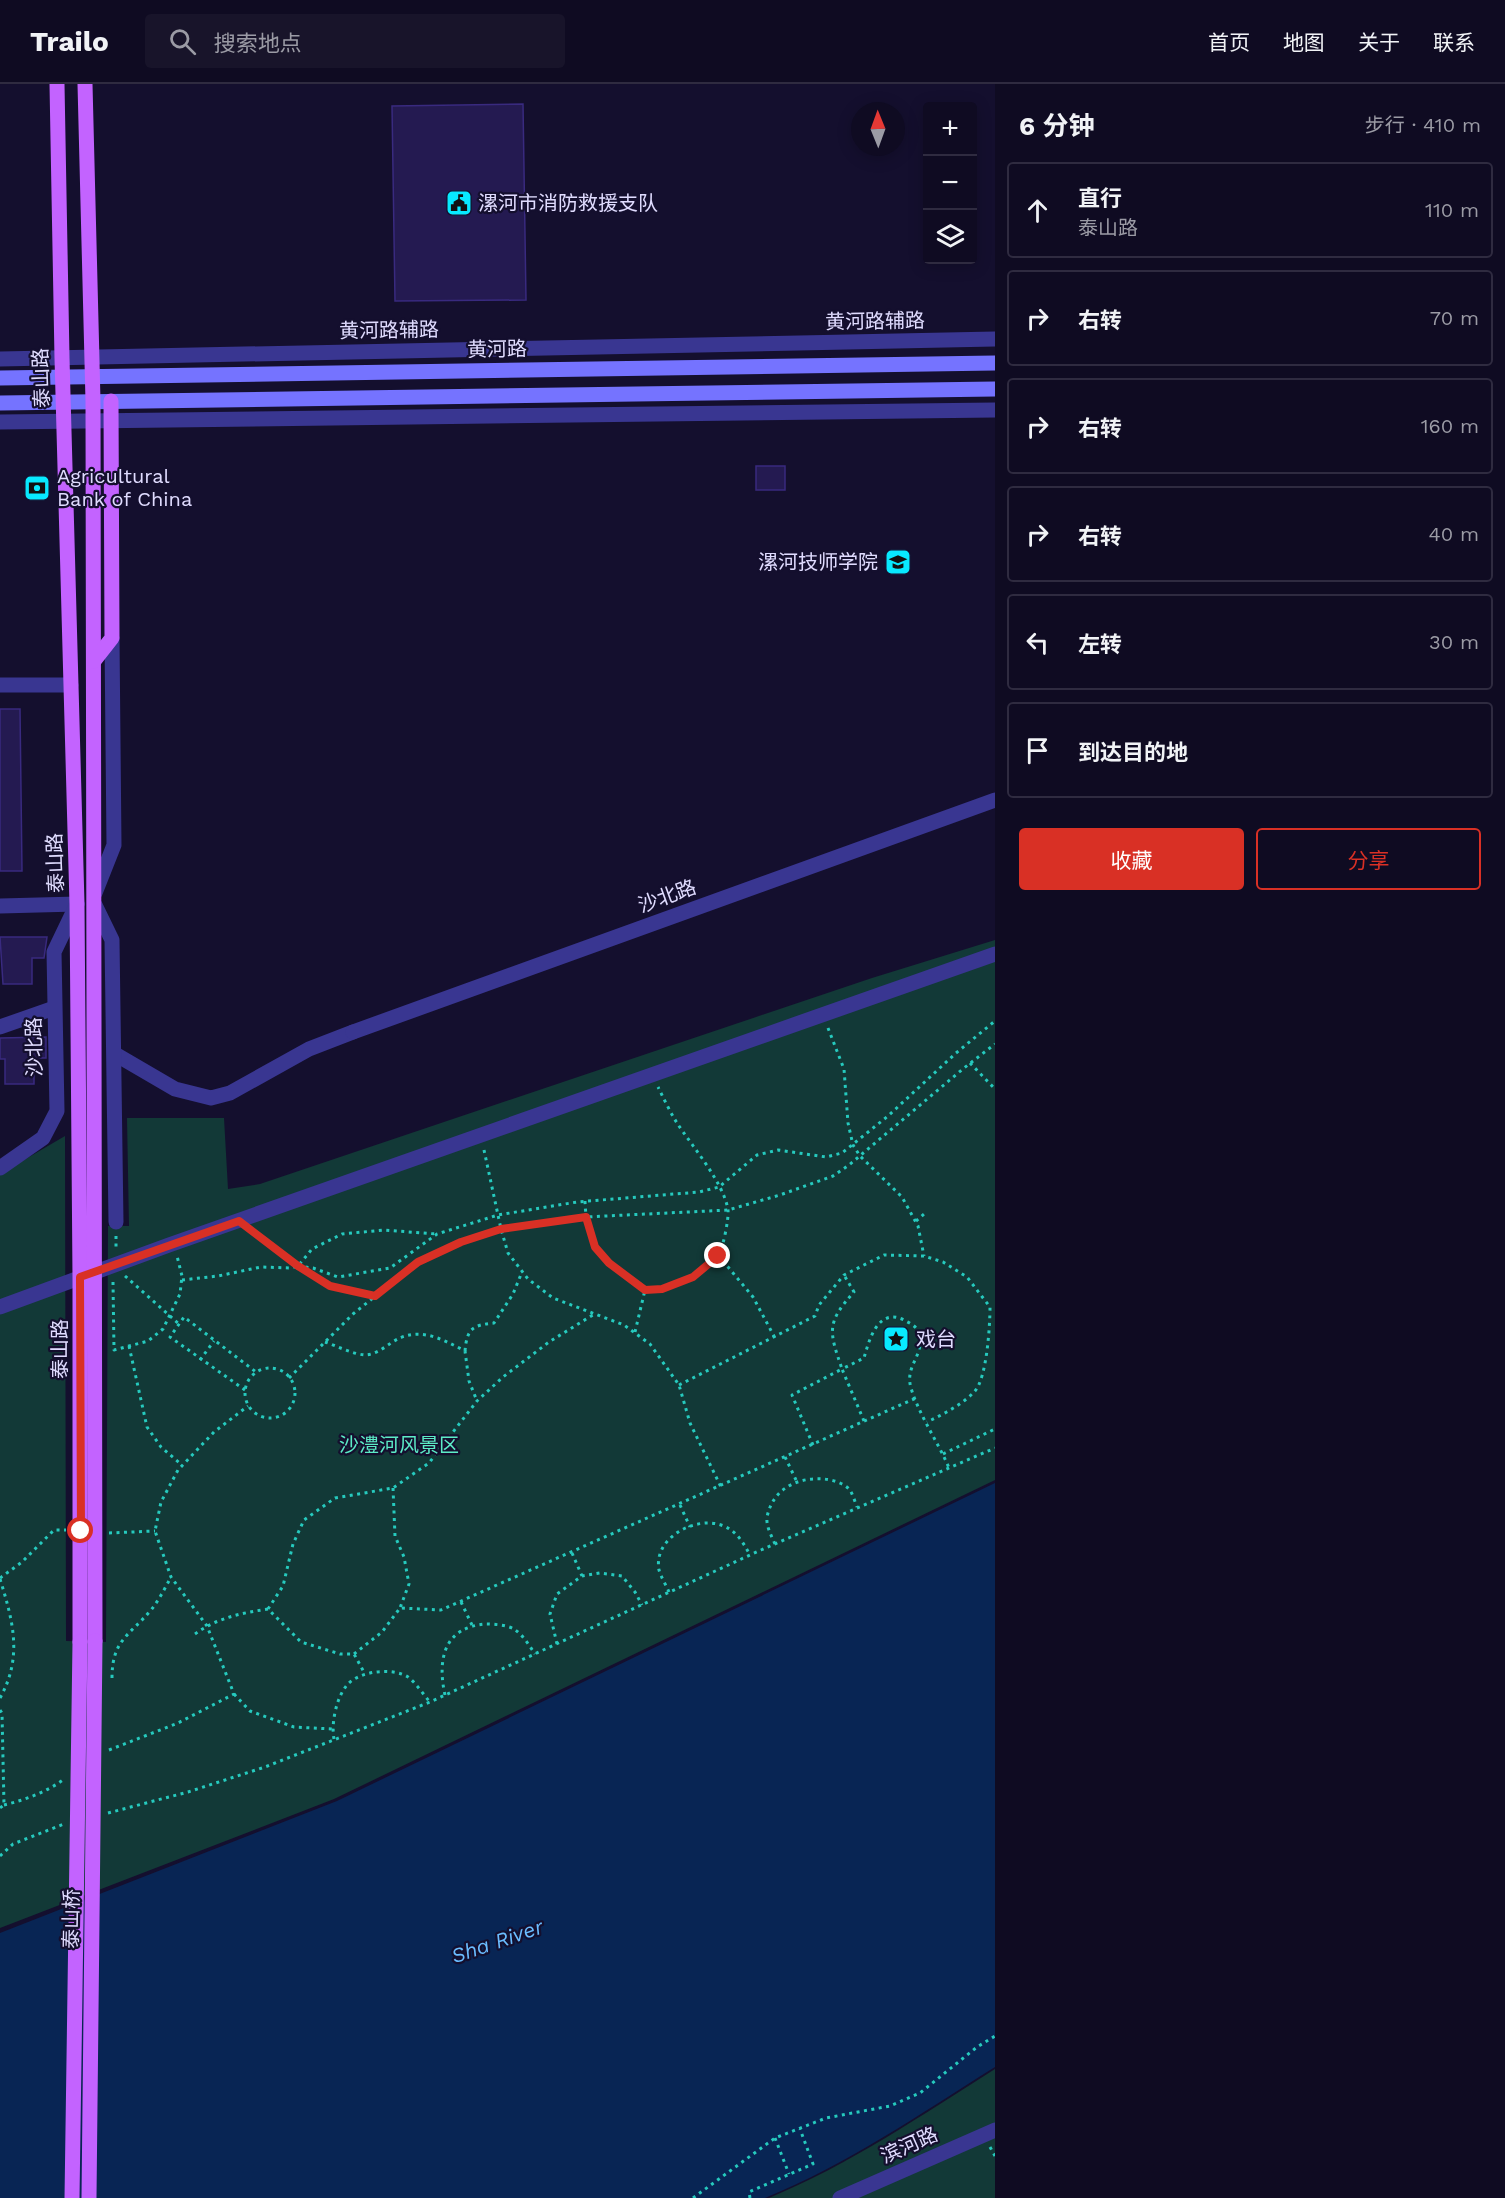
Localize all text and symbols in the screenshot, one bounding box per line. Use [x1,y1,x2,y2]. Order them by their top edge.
search box [145,14,565,68]
text: Trailo [30,25,109,58]
icon: search [166,25,199,58]
text: 首页 [1208,30,1250,55]
text: 地图 [1283,30,1325,55]
text: 关于 [1358,30,1400,55]
text: 联系 [1433,30,1475,55]
text: 搜索地点 [214,31,302,56]
north arrow [851,102,905,156]
map controls [923,102,977,264]
button: + [923,102,977,156]
text: 6 分钟 [1019,111,1094,141]
text: 步行 · 410 m [1365,113,1481,137]
button: − [923,156,977,210]
text: 直行 [1078,186,1122,211]
public building icon: 漯河市消防救援支队 [444,188,474,218]
place label: 漯河市消防救援支队 [478,191,658,215]
icon: ahead [1021,194,1054,227]
text: 110 m [1425,198,1479,222]
button: layers [923,210,977,264]
text: 泰山路 [1078,216,1138,240]
icon: right [1021,302,1054,335]
text: 70 m [1430,306,1479,330]
street label: 黄河路辅路 [825,308,925,334]
text: 右转 [1078,308,1122,333]
street label: 黄河路辅路 [339,317,439,343]
street label: 黄河路 [467,336,527,362]
street label: 泰山路 [28,348,54,408]
icon: right [1021,410,1054,443]
text: 160 m [1421,414,1479,438]
text: 右转 [1078,416,1122,441]
place label: Agricultural Bank of China [57,464,192,511]
bank icon: Agricultural Bank of China [22,473,52,503]
icon: right [1021,518,1054,551]
text: 40 m [1428,522,1479,546]
text: 右转 [1078,524,1122,549]
school or university icon: 漯河技师学院 [883,547,913,577]
place label: 漯河技师学院 [758,550,878,574]
icon: left [1021,626,1054,659]
text: 30 m [1429,630,1479,654]
text: 左转 [1078,632,1122,657]
icon: arrive [1021,734,1054,767]
text: 到达目的地 [1078,740,1188,765]
button: 收藏 [1019,828,1244,890]
button: 分享 [1256,828,1481,890]
street label: 泰山路 [42,833,68,893]
street label: 沙北路 [635,874,699,918]
street label: 沙北路 [21,1017,47,1077]
route end [704,1242,730,1268]
street label: 泰山路 [48,1319,72,1379]
place icon: 戏台 [881,1324,911,1354]
place label: 戏台 [916,1327,956,1351]
park label: 沙澧河风景区 [339,1433,459,1457]
route start [67,1517,93,1543]
street label: 泰山桥 [58,1889,84,1949]
water label: Sha River [448,1913,547,1968]
street label: 滨河路 [877,2122,941,2168]

